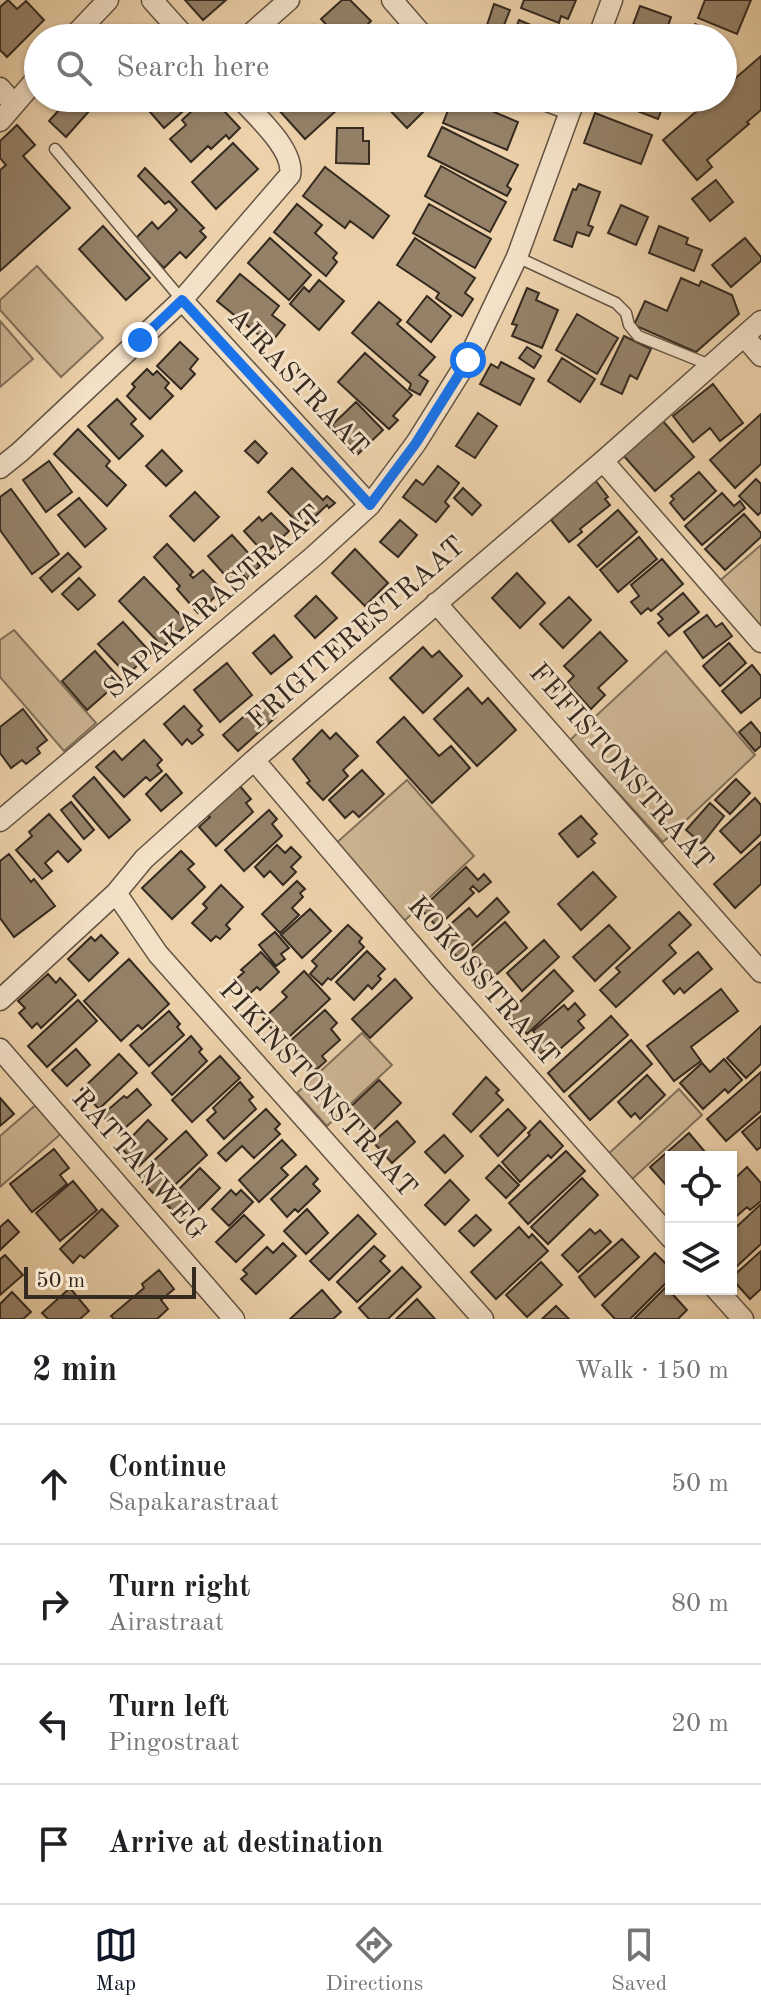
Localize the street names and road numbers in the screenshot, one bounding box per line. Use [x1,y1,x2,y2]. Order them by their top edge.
street label: AIRASTRAAT [221,303,373,463]
street label: SAPAKARASTRAAT [100,501,328,705]
street label: FRIGITERESTRAAT [243,532,471,736]
street label: FEFISTONSTRAAT [523,659,717,877]
street label: KOKOSSTRAAT [401,892,563,1072]
street label: PIKINSTONSTRAAT [213,977,421,1203]
street label: RATTANWEG [65,1084,211,1246]

